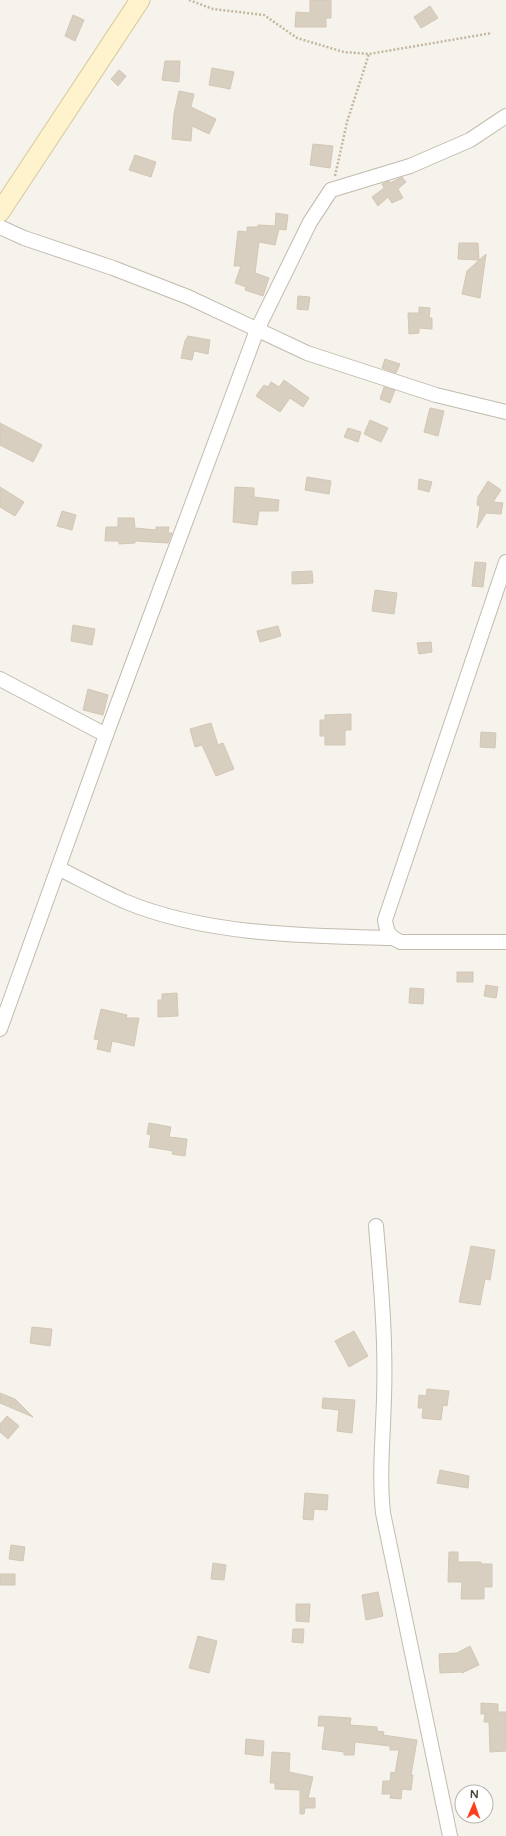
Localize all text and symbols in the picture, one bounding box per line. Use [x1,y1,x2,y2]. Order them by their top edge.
north arrow [454,1784,494,1824]
text: N [470,1788,479,1801]

